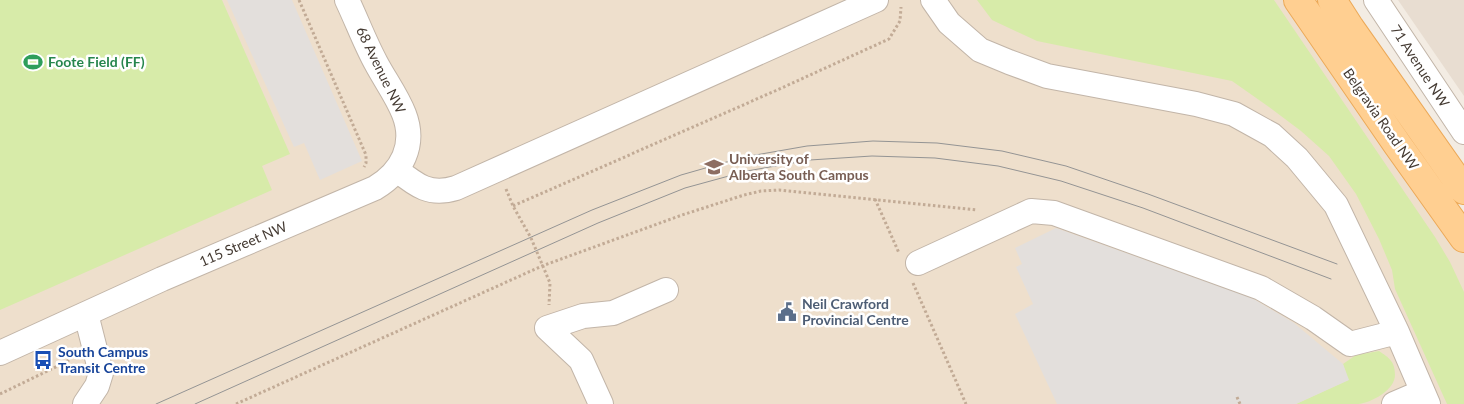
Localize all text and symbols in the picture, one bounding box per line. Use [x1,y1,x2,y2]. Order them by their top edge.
street label: 71 Avenue NW [1388,21,1454,110]
street label: 68 Avenue NW [353,24,410,116]
sports icon: Foote Field (FF) [22,51,44,73]
place label: Foote Field (FF) [48,53,145,70]
street label: Belgravia Road NW [1340,65,1423,173]
place label: University of Alberta South Campus [728,150,869,183]
school or university icon: University of Alberta South Campus [703,156,725,178]
street label: 115 Street NW [196,217,290,270]
place label: Neil Crawford Provincial Centre [802,295,909,328]
public building icon: Neil Crawford Provincial Centre [776,301,798,323]
place label: South Campus Transit Centre [58,343,148,376]
bus stop icon: South Campus Transit Centre [32,349,54,371]

